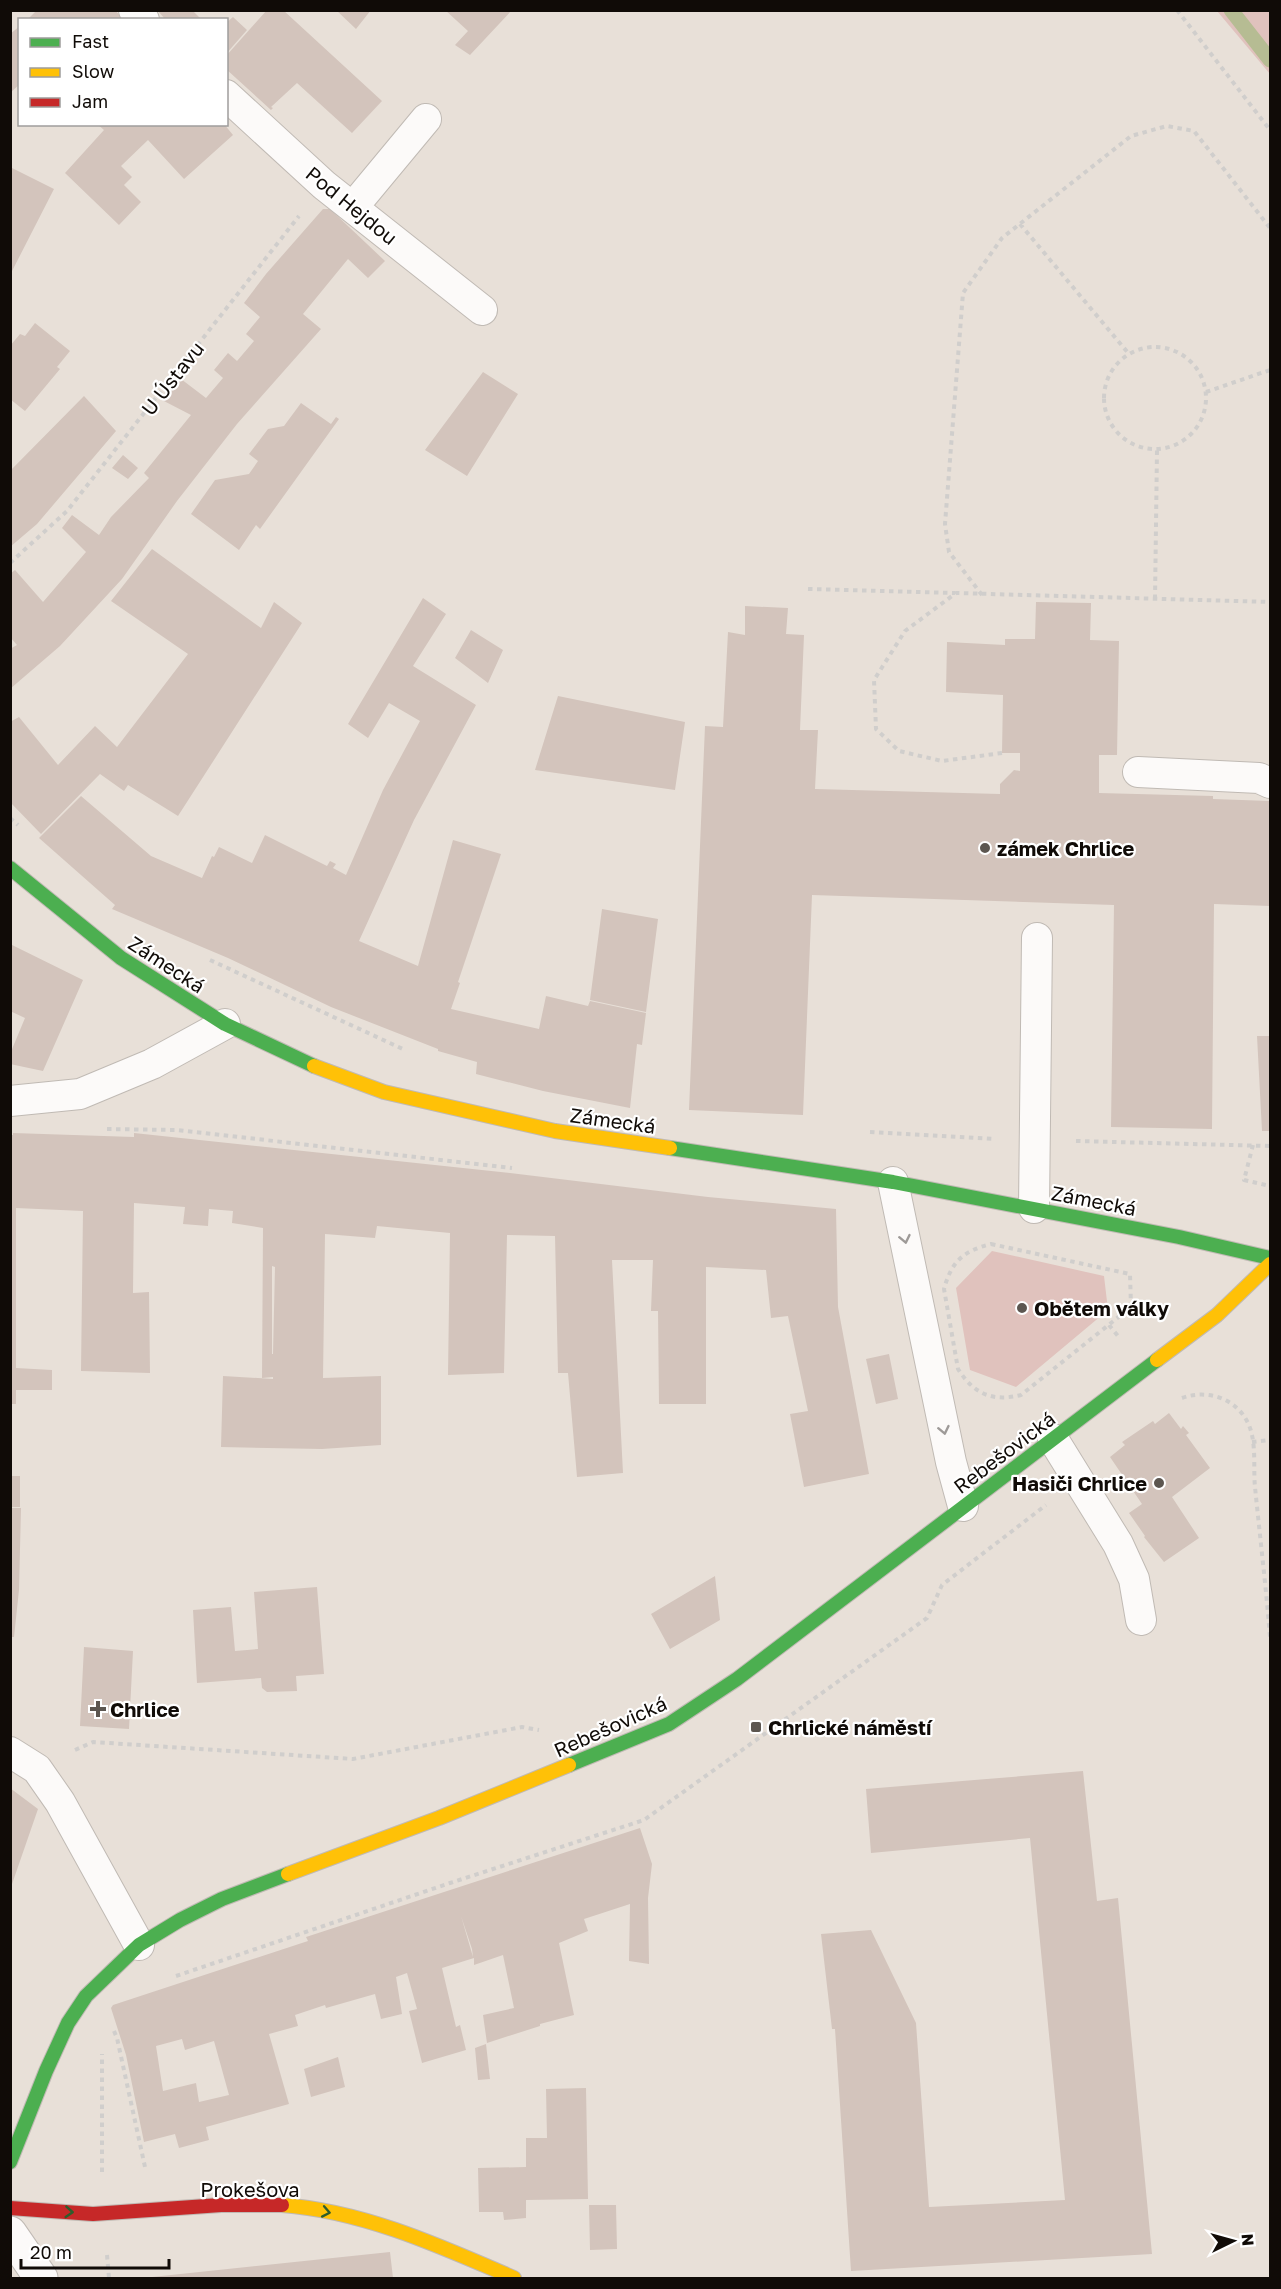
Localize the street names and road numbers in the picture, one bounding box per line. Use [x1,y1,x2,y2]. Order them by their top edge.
street label: Pod Hejdou [301,161,403,249]
street label: U Ústavu [136,336,208,420]
street label: Zámecká [124,931,210,997]
street label: Zámecká [569,1102,657,1138]
street label: Zámecká [1050,1180,1138,1220]
street label: Rebešovická [948,1406,1060,1498]
street label: Rebešovická [550,1690,670,1762]
street label: Prokešova [200,2177,300,2201]

